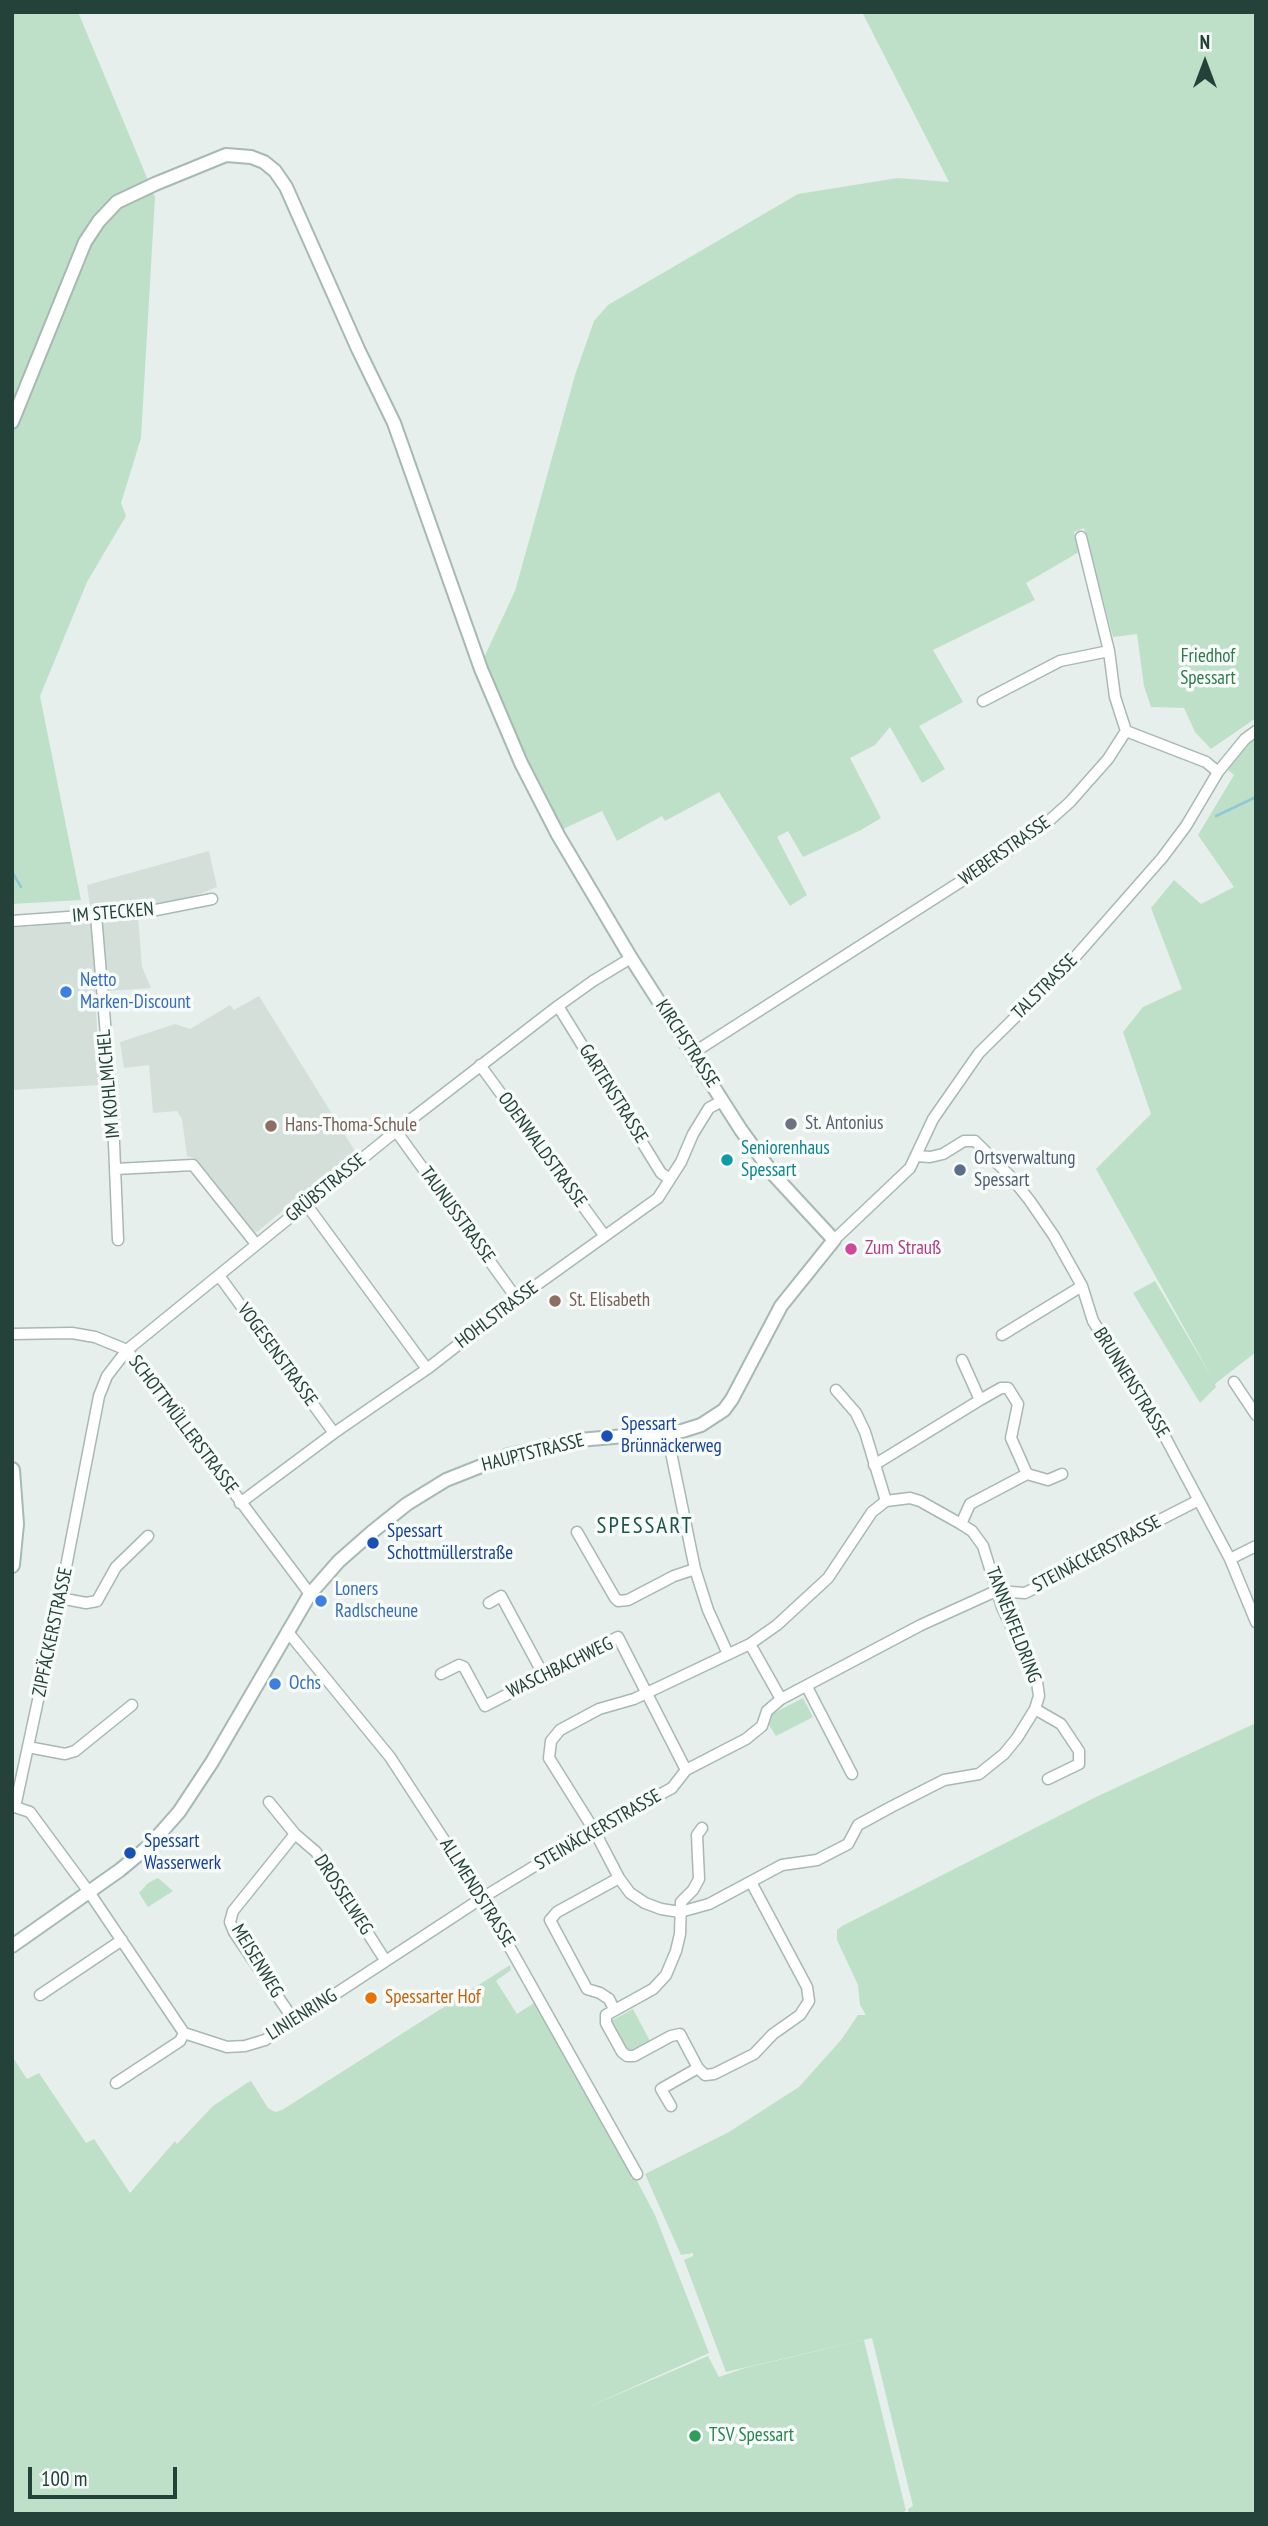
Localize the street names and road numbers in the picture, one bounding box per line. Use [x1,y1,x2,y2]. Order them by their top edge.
street label: WEBERSTRASSE [955,811,1055,891]
street label: IM STECKEN [71,898,155,928]
street label: TALSTRASSE [1008,950,1082,1024]
street label: KIRCHSTRASSE [650,996,724,1092]
street label: IM KOHLMICHEL [93,1028,125,1140]
street label: GARTENSTRASSE [574,1040,652,1148]
street label: ODENWALDSTRASSE [493,1088,591,1212]
street label: GRÜBSTRASSE [282,1149,370,1227]
street label: TAUNUSSTRASSE [414,1162,500,1268]
street label: HOHLSTRASSE [451,1277,543,1353]
street label: VOGESENSTRASSE [232,1299,322,1411]
street label: BRUNNENSTRASSE [1088,1324,1174,1442]
street label: SCHOTTMÜLLERSTRASSE [123,1351,243,1499]
street label: HAUPTSTRASSE [479,1429,587,1477]
street label: STEINÄCKERSTRASSE [1029,1511,1165,1597]
street label: TANNENFELDRING [980,1564,1046,1686]
street label: ZIPFÄCKERSTRASSE [28,1565,78,1699]
street label: WASCHBACHWEG [503,1633,617,1703]
street label: STEINÄCKERSTRASSE [531,1785,665,1875]
street label: ALLMENDSTRASSE [434,1834,520,1952]
street label: DROSSELWEG [309,1851,377,1939]
street label: MEISENWEG [226,1920,288,2002]
street label: LINIENRING [263,1985,341,2045]

